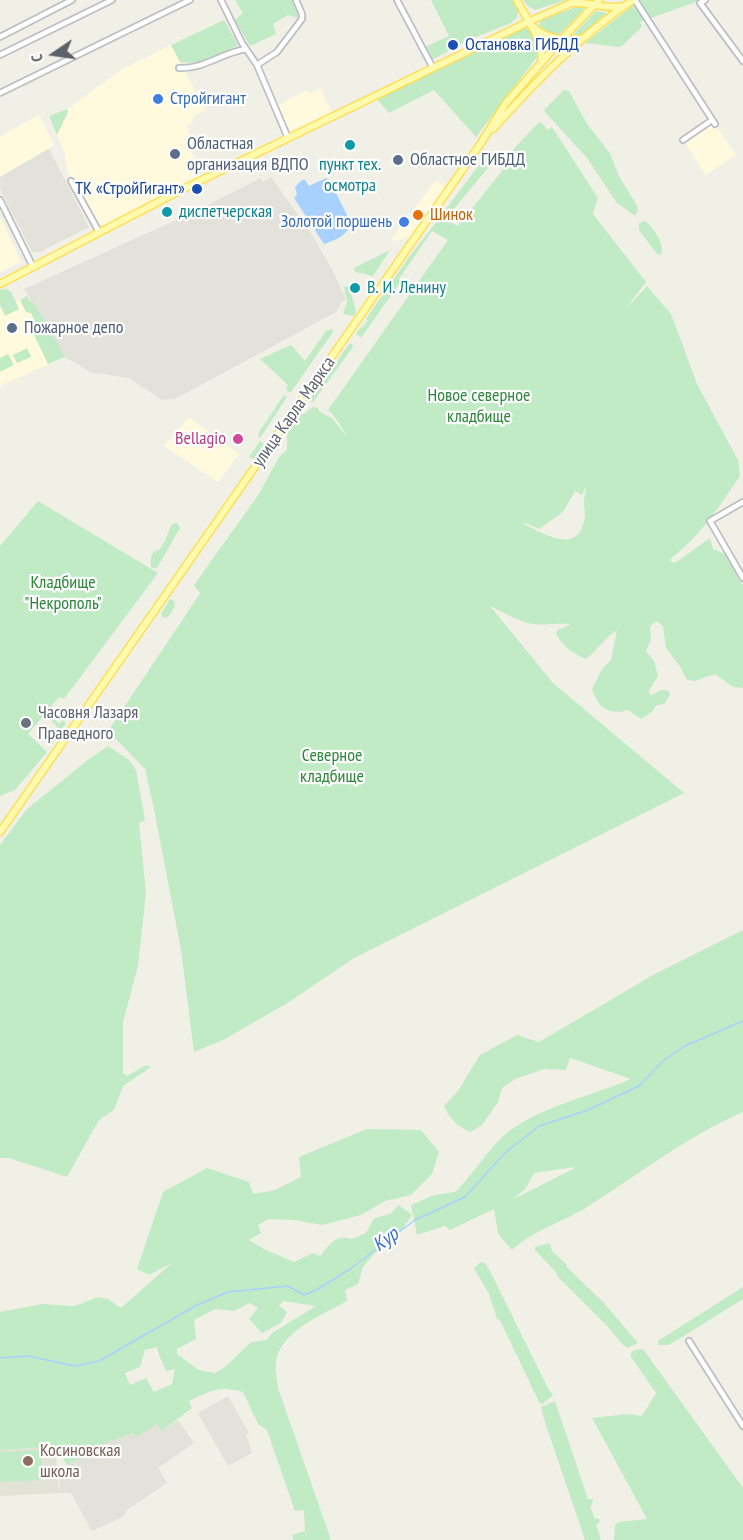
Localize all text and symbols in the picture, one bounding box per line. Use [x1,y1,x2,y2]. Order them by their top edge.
north arrow [24,24,84,84]
place label: Остановка ГИБДД [465,34,579,56]
marker: Остановка ГИБДД [446,38,460,52]
text: С [26,52,47,64]
place label: Стройгигант [170,88,246,110]
marker: Стройгигант [151,92,165,106]
place label: Областная организация ВДПО [187,133,309,176]
marker: пункт тех. осмотра [343,138,357,152]
marker: Областная организация ВДПО [168,147,182,161]
place label: Областное ГИБДД [410,149,525,171]
marker: Областное ГИБДД [391,153,405,167]
place label: пункт тех. осмотра [319,154,381,196]
place label: ТК «СтройГигант» [75,178,185,200]
marker: ТК «СтройГигант» [190,182,204,196]
place label: диспетчерская [179,201,272,223]
place label: Шинок [430,204,473,226]
marker: диспетчерская [160,205,174,219]
marker: Шинок [411,208,425,222]
place label: Золотой поршень [280,211,392,233]
marker: Золотой поршень [397,215,411,229]
place label: В. И. Ленину [367,277,446,299]
marker: В. И. Ленину [348,281,362,295]
place label: Пожарное депо [24,317,124,339]
marker: Пожарное депо [5,321,19,335]
street label: улица Карла Маркса [248,353,340,471]
park label: Новое северное кладбище [428,385,530,428]
place label: Bellagio [175,428,226,450]
marker: Bellagio [231,432,245,446]
park label: Кладбище "Некрополь" [24,572,102,614]
place label: Часовня Лазаря Праведного [38,702,138,744]
marker: Часовня Лазаря Праведного [19,716,33,730]
park label: Северное кладбище [300,745,364,788]
water label: Кур [368,1223,404,1257]
place label: Косиновская школа [40,1440,120,1482]
marker: Косиновская школа [21,1454,35,1468]

